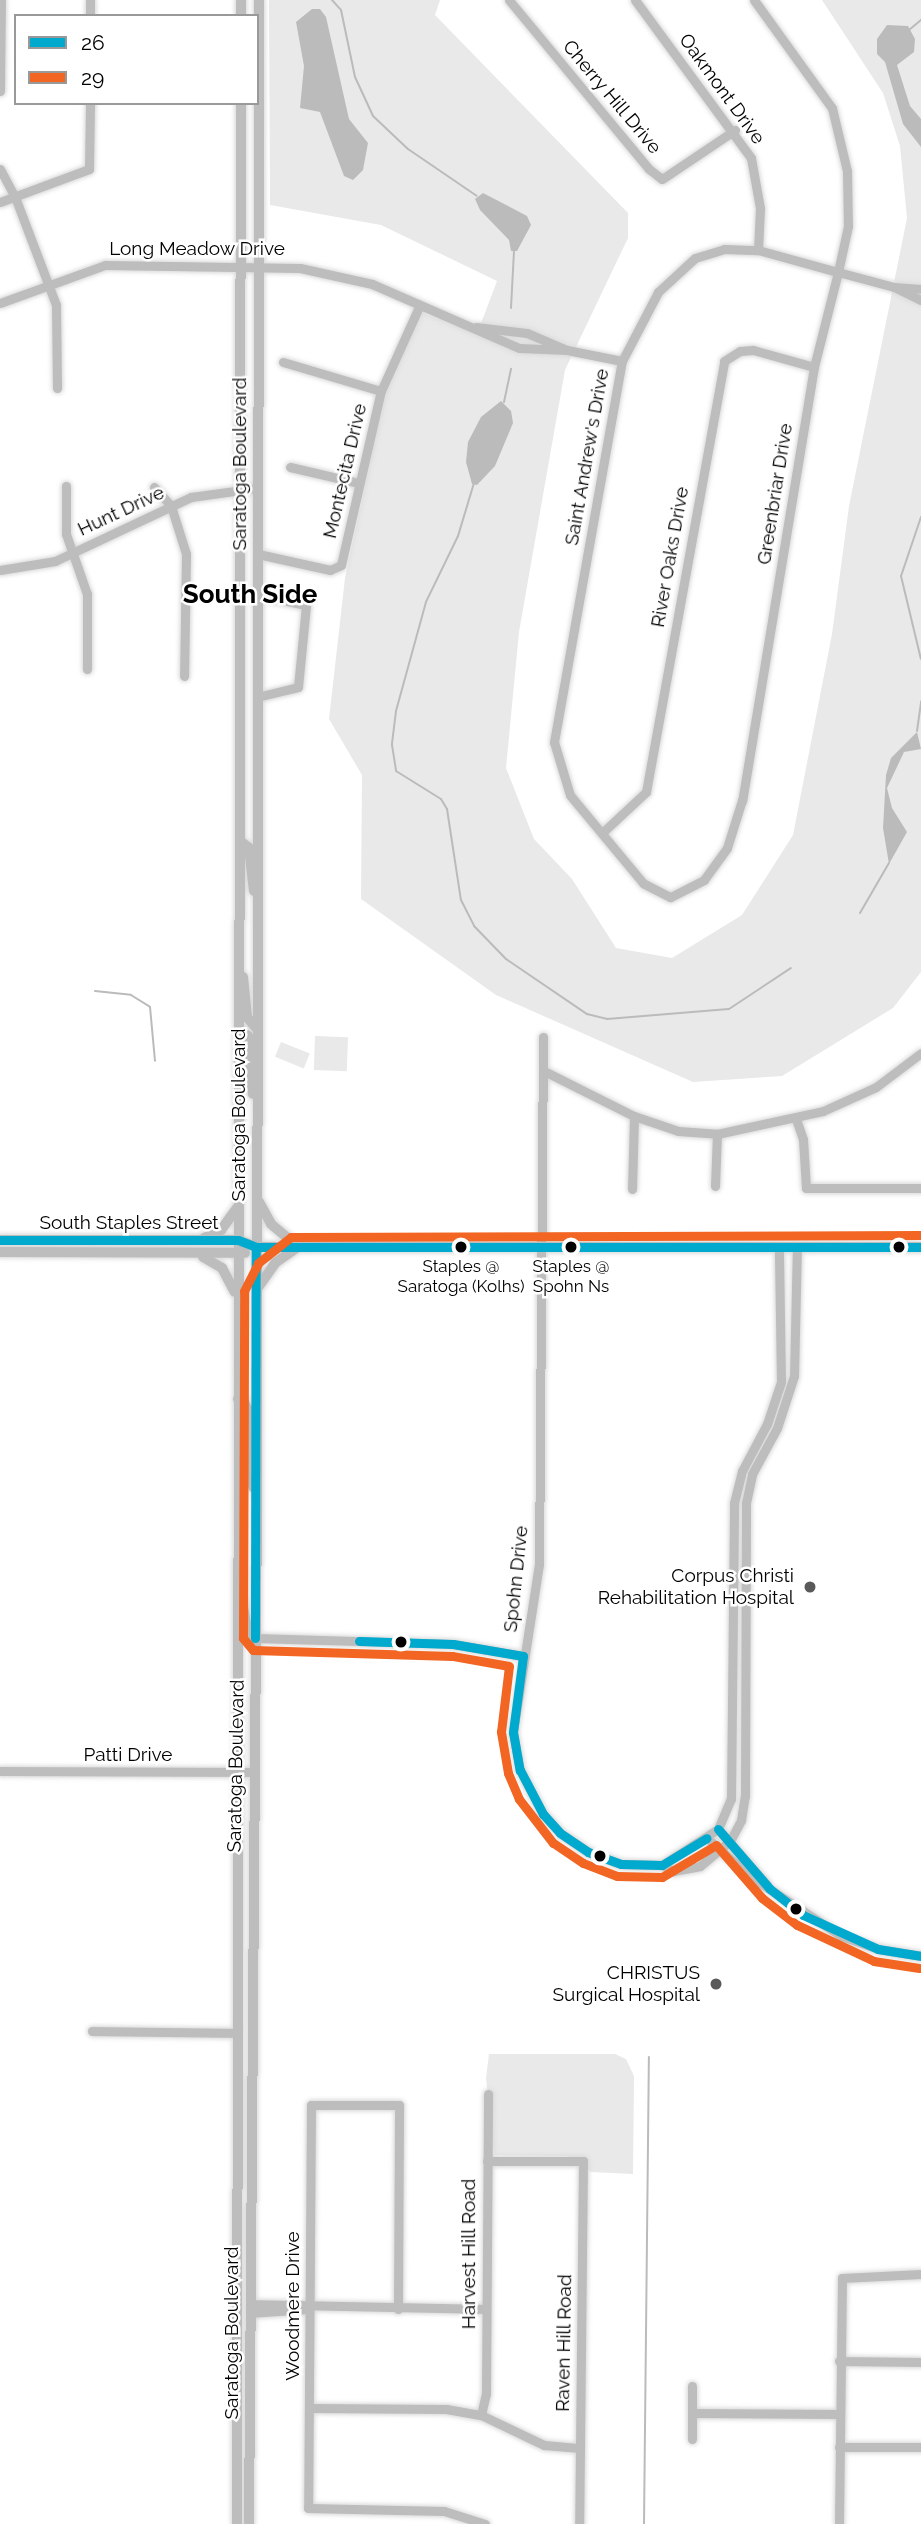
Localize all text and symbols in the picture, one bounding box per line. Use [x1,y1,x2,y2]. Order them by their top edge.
legend [14,14,259,105]
street label: Oakmont Drive [674,29,770,149]
text: 26 [81,30,105,55]
street label: Cherry Hill Drive [557,35,667,159]
text: 29 [81,65,104,90]
street label: Long Meadow Drive [109,238,285,260]
street label: Saint Andrew's Drive [560,367,614,547]
street label: Saratoga Boulevard [229,378,251,550]
street label: Montecita Drive [318,401,372,541]
street label: Greenbriar Drive [753,422,797,566]
street label: Hunt Drive [74,481,168,541]
street label: River Oaks Drive [646,485,694,629]
district label: South Side [183,579,317,611]
street label: Saratoga Boulevard [228,1029,250,1201]
street label: South Staples Street [39,1212,219,1234]
marker: Staples @ Saratoga (Kolhs) [454,1240,468,1254]
marker: Staples @ Spohn Ns [564,1240,578,1254]
unlabelled marker [892,1240,906,1254]
place label: Staples @ Saratoga (Kolhs) [398,1257,524,1297]
place label: Staples @ Spohn Ns [533,1257,609,1297]
street label: Spohn Drive [499,1525,533,1633]
place label: Corpus Christi Rehabilitation Hospital [598,1565,794,1609]
marker: Corpus Christi Rehabilitation Hospital [800,1577,820,1597]
unlabelled marker [394,1635,408,1649]
street label: Saratoga Boulevard [223,1679,249,1853]
street label: Patti Drive [83,1744,173,1766]
unlabelled marker [593,1849,607,1863]
unlabelled marker [789,1902,803,1916]
place label: CHRISTUS Surgical Hospital [552,1962,700,2006]
marker: CHRISTUS Surgical Hospital [706,1974,726,1994]
street label: Harvest Hill Road [458,2178,480,2330]
street label: Woodmere Drive [282,2231,304,2381]
street label: Saratoga Boulevard [221,2247,243,2419]
street label: Raven Hill Road [551,2274,577,2412]

